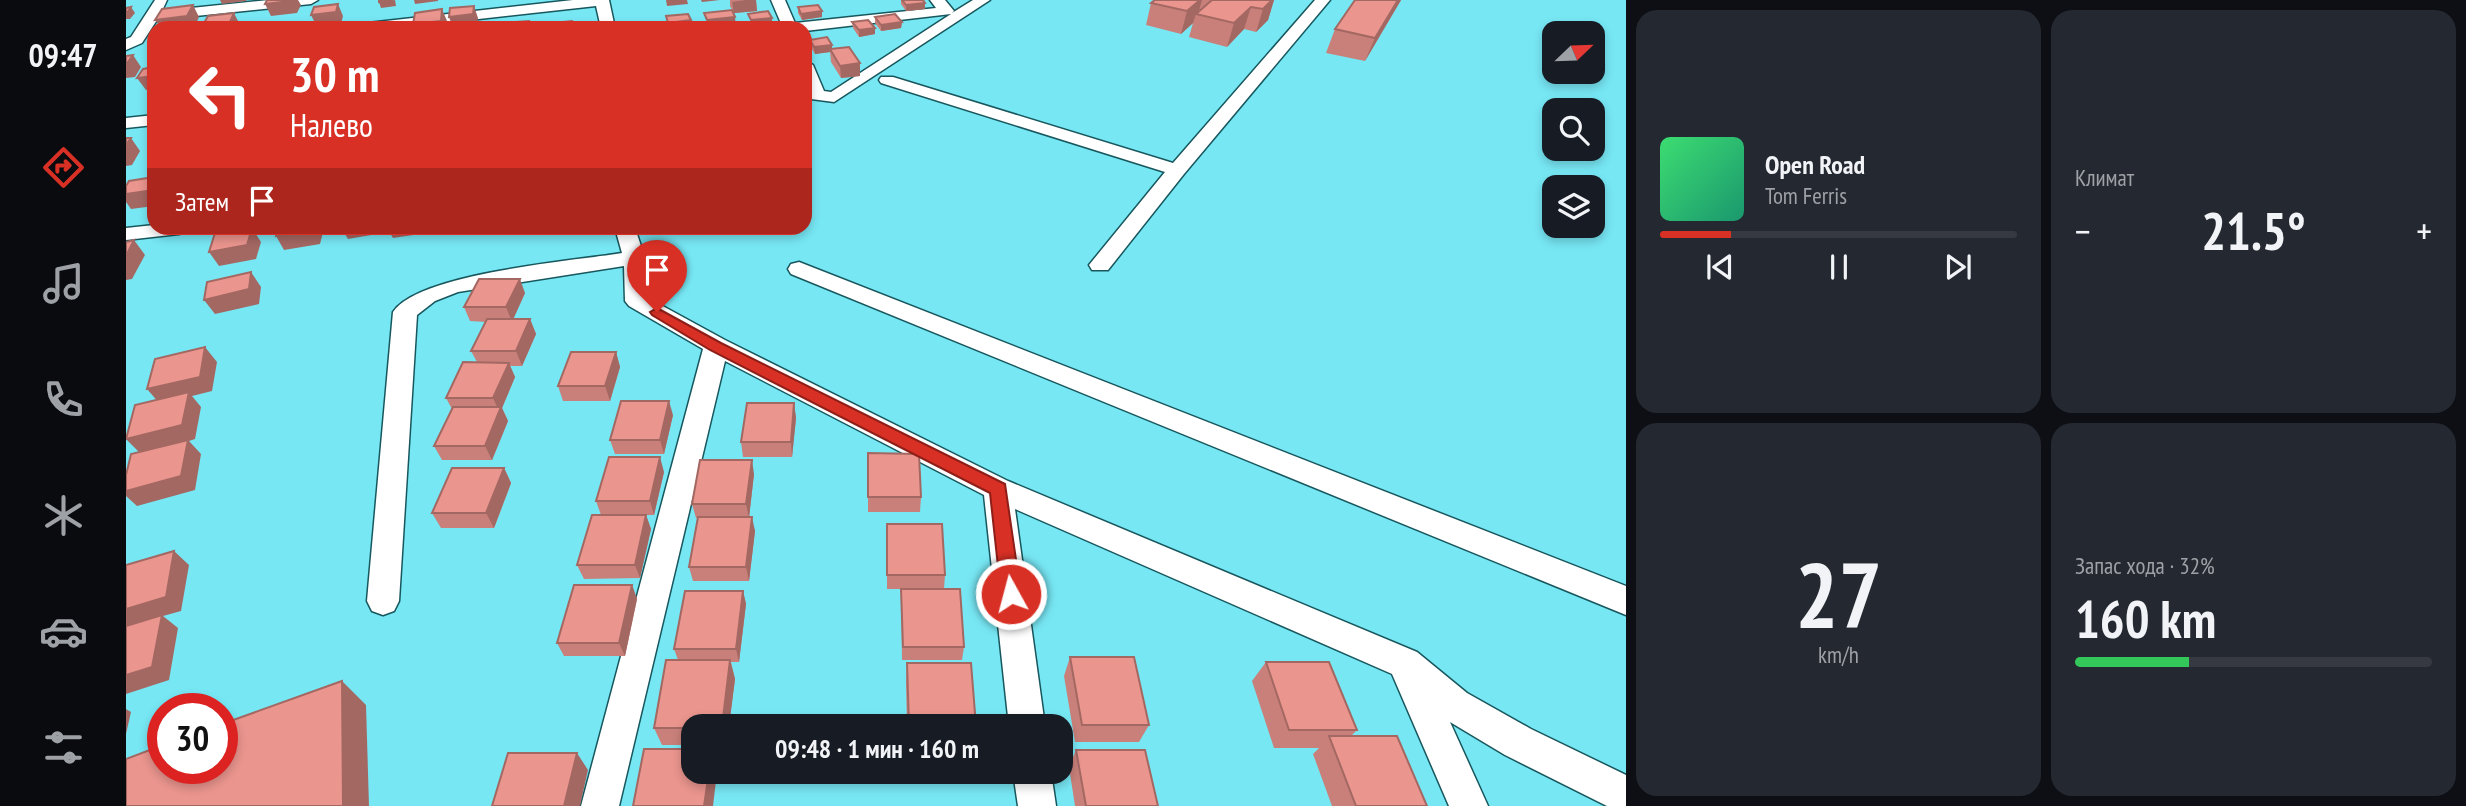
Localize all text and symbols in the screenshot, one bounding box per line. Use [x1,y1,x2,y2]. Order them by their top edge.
north arrow [1542,21,1605,84]
map controls [1542,21,1605,238]
text: 09:47 [28,34,98,76]
text: 30 m [290,42,379,106]
icon: left [175,49,266,140]
button: search [1542,98,1605,161]
text: Налево [290,104,373,146]
icon: directions [39,143,88,192]
text: Open Road [1765,148,1865,181]
text: Климат [2075,163,2134,192]
button: layers [1542,175,1605,238]
text: Tom Ferris [1765,181,1847,210]
icon: arrive [243,182,281,220]
text: Затем [175,185,229,218]
text: 21.5° [2201,197,2306,264]
text: − [2075,206,2091,255]
text: + [2416,206,2432,255]
pin [627,240,687,312]
icon: previous [1701,248,1739,286]
icon: pause [1820,248,1858,286]
icon: next [1939,248,1977,286]
icon: arrive [638,251,676,289]
icon: music [39,259,88,308]
icon: phone [39,375,88,424]
icon: climate [39,491,88,540]
text: 27 [1795,535,1882,653]
text: Запас хода · 32% [2075,551,2215,580]
position arrow [974,557,1048,631]
text: 160 km [2075,585,2216,652]
icon: car [39,607,88,656]
text: km/h [1818,640,1859,669]
speed limit sign: 30 [147,693,238,784]
icon: filters [39,723,88,772]
text: 09:48 · 1 мин · 160 m [775,732,979,765]

